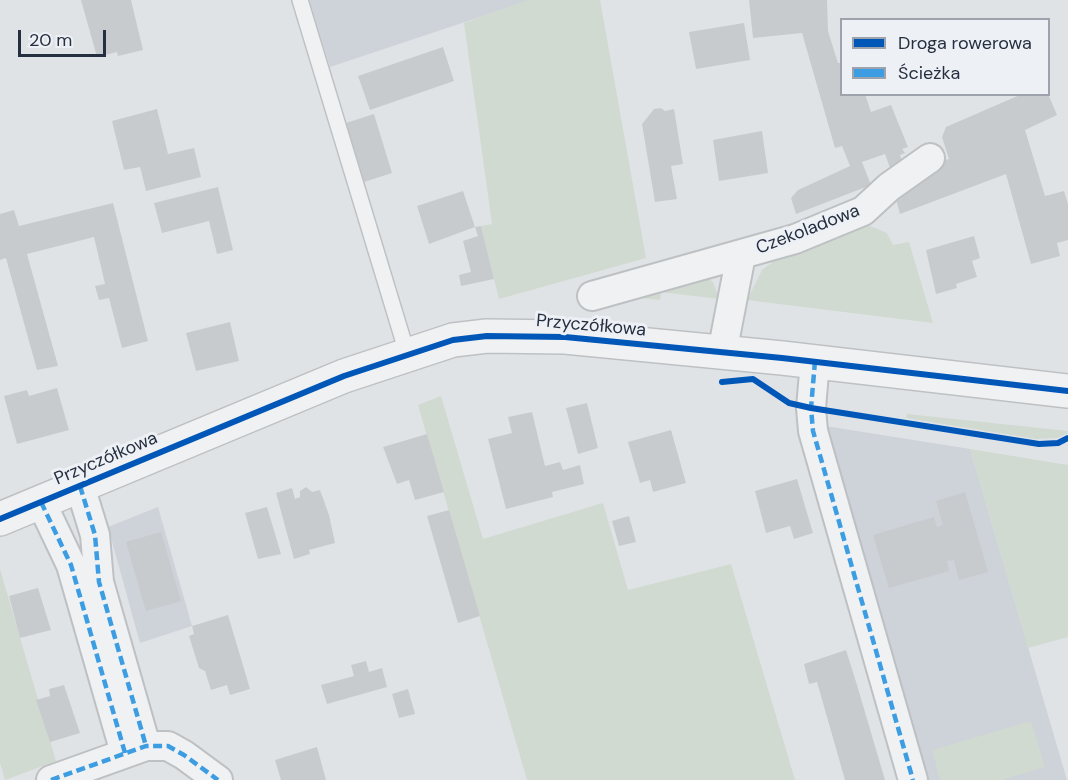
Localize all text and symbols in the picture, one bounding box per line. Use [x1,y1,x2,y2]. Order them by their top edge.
scale bar [21,18,110,56]
legend [840,18,1050,96]
text: 20 m [29,28,72,52]
text: Droga rowerowa [898,31,1032,55]
text: Ścieżka [898,61,960,85]
street label: Czekoladowa [753,200,863,260]
street label: Przyczółkowa [535,310,647,342]
street label: Przyczółkowa [51,428,161,490]

